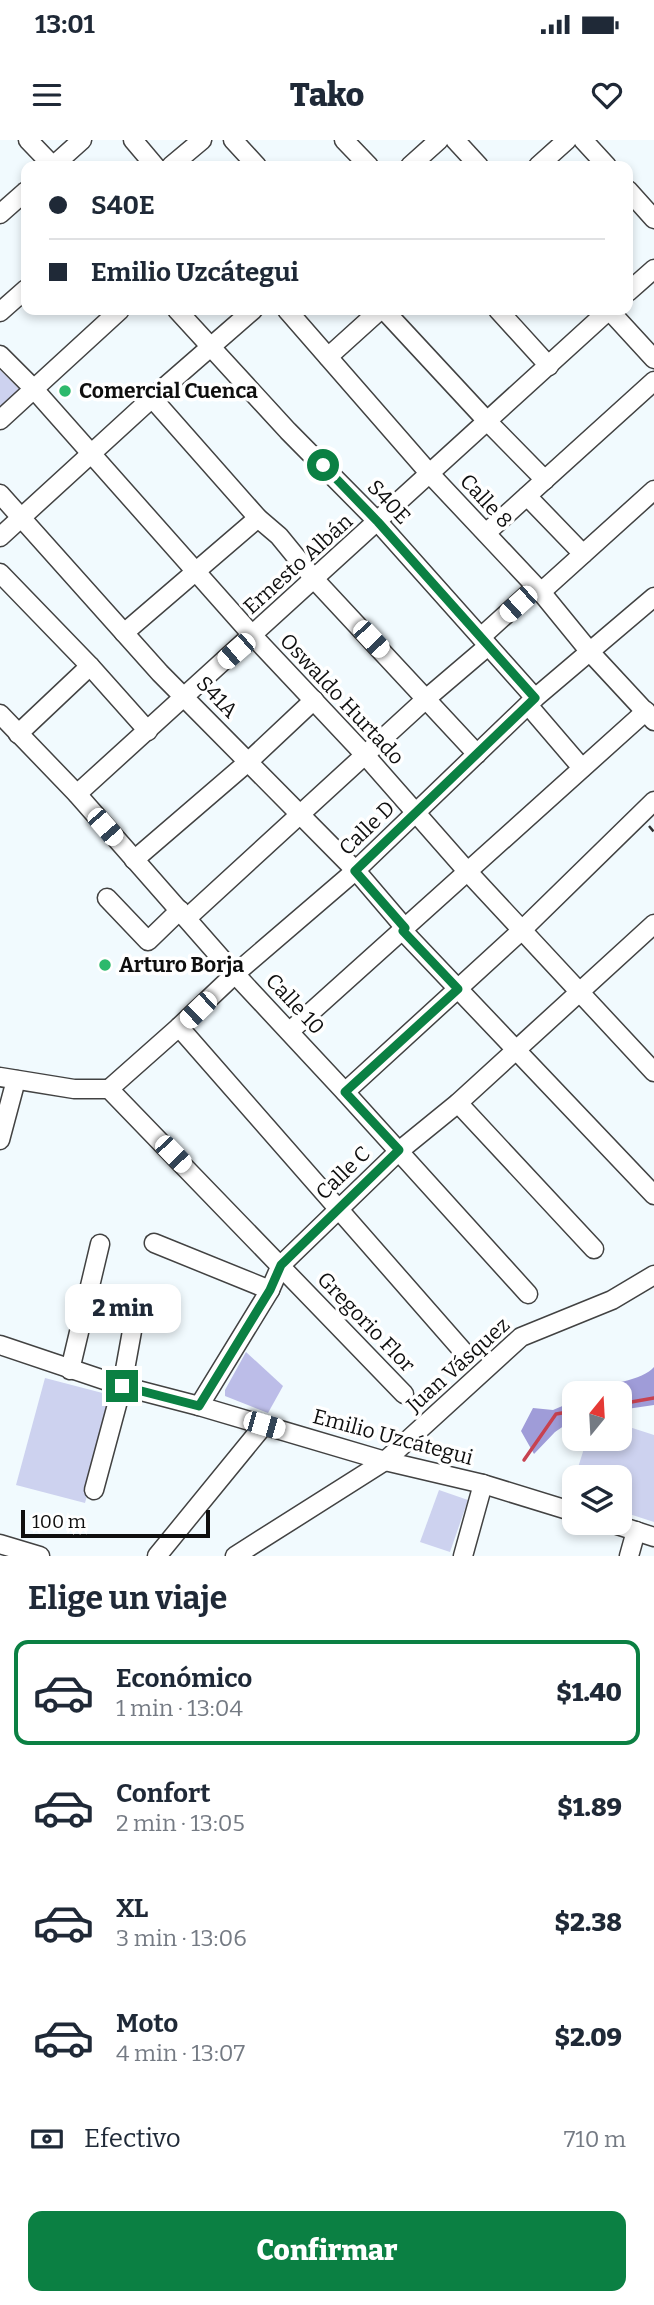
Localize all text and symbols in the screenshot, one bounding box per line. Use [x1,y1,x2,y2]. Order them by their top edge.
text: 13:01 [35,9,95,40]
icon: menu [28,76,66,114]
text: Tako [290,76,364,114]
icon: heart [588,76,626,114]
text: S40E [91,190,155,221]
text: Emilio Uzcátegui [91,257,299,288]
place label: Comercial Cuenca [79,378,258,404]
marker: Comercial Cuenca [57,383,73,399]
route start [307,449,339,481]
street label: Calle 8 [454,468,518,534]
street label: S40E [362,474,416,530]
street label: Ernesto Albán [238,508,358,620]
car [496,582,541,626]
car [349,616,394,662]
street label: Oswaldo Hurtado [274,628,410,770]
car [214,629,259,673]
street label: S41A [191,671,243,723]
street label: Calle D [334,795,400,861]
car [84,804,127,850]
place label: Arturo Borja [119,952,244,978]
marker: Arturo Borja [97,957,113,973]
street label: Calle 10 [260,968,330,1040]
car [176,988,221,1032]
car [151,1132,196,1176]
street label: Calle C [310,1141,376,1205]
street label: Gregorio Flor [312,1266,420,1378]
callout: 2 min [64,1284,180,1334]
text: 2 min [92,1294,154,1322]
street label: Juan Vásquez [400,1312,515,1419]
route end [106,1370,138,1402]
north arrow [562,1381,632,1451]
map controls [562,1381,632,1535]
street label: Emilio Uzcátegui [310,1403,476,1471]
car [241,1409,288,1441]
button: layers [562,1465,632,1535]
scale bar [21,1507,210,1539]
text: 100 m [32,1510,86,1533]
text: Elige un viaje [28,1579,227,1617]
icon: car [32,1661,95,1724]
text: Económico [116,1663,252,1694]
text: $1.40 [556,1677,622,1708]
text: 1 min · 13:04 [116,1694,243,1722]
icon: car [32,1776,95,1839]
text: Confort [116,1778,211,1809]
text: $1.89 [557,1792,622,1823]
text: 2 min · 13:05 [116,1809,245,1837]
icon: car [32,1891,95,1954]
text: XL [116,1893,148,1924]
text: $2.38 [555,1907,622,1938]
text: 3 min · 13:06 [116,1924,247,1952]
icon: car [32,2006,95,2069]
text: Moto [116,2008,178,2039]
text: $2.09 [554,2022,622,2053]
text: 4 min · 13:07 [116,2039,245,2067]
icon: cash [28,2120,66,2158]
text: Efectivo [84,2123,181,2154]
text: 710 m [564,2125,626,2153]
button: Confirmar [28,2211,626,2291]

